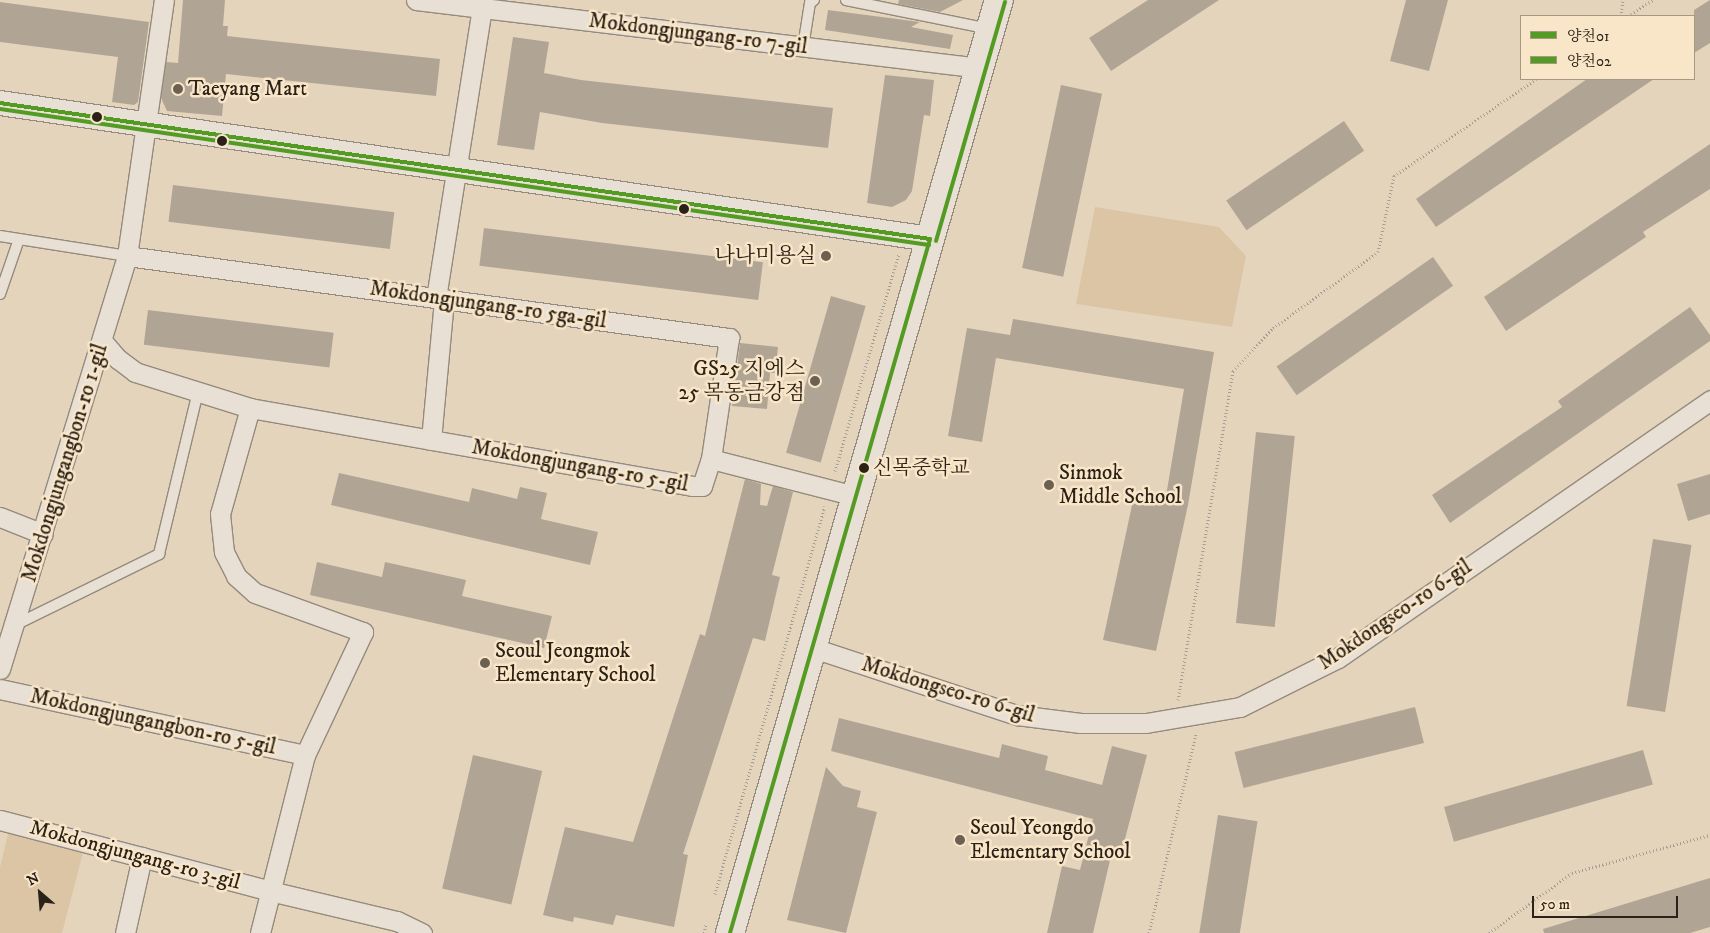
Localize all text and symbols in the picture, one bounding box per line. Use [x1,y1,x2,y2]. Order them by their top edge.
street label: Mokdongjungang-ro 7-gil [587,8,809,60]
legend [1520,15,1695,80]
text: 양천01 [1567,27,1610,46]
text: 양천02 [1567,52,1611,71]
place label: Taeyang Mart [188,76,307,102]
marker: Taeyang Mart [172,83,184,95]
unlabelled marker [92,112,102,122]
unlabelled marker [217,136,227,146]
unlabelled marker [679,204,689,214]
place label: 나나미용실 [715,243,816,269]
marker: 나나미용실 [820,250,832,262]
street label: Mokdongjungang-ro 5ga-gil [368,276,608,334]
street label: Mokdongjungangbon-ro 1-gil [17,341,113,585]
place label: GS25 지에스 25 목동금강점 [678,356,805,406]
marker: GS25 지에스 25 목동금강점 [809,375,821,387]
street label: Mokdongjungang-ro 5-gil [470,435,690,497]
place label: 신목중학교 [873,456,970,480]
place label: Sinmok Middle School [1059,460,1182,510]
marker: 신목중학교 [859,463,869,473]
marker: Sinmok Middle School [1043,479,1055,491]
street label: Mokdongseo-ro 6-gil [1314,554,1476,676]
place label: Seoul Jeongmok Elementary School [495,638,656,688]
street label: Mokdongseo-ro 6-gil [858,652,1038,728]
marker: Seoul Jeongmok Elementary School [479,657,491,669]
street label: Mokdongjungangbon-ro 5-gil [28,684,278,760]
street label: Mokdongjungang-ro 3-gil [27,815,243,895]
place label: Seoul Yeongdo Elementary School [970,815,1131,865]
marker: Seoul Yeongdo Elementary School [954,834,966,846]
north arrow [15,868,65,918]
text: N [24,869,42,890]
scale bar [1535,886,1681,918]
text: 50 m [1540,895,1570,914]

